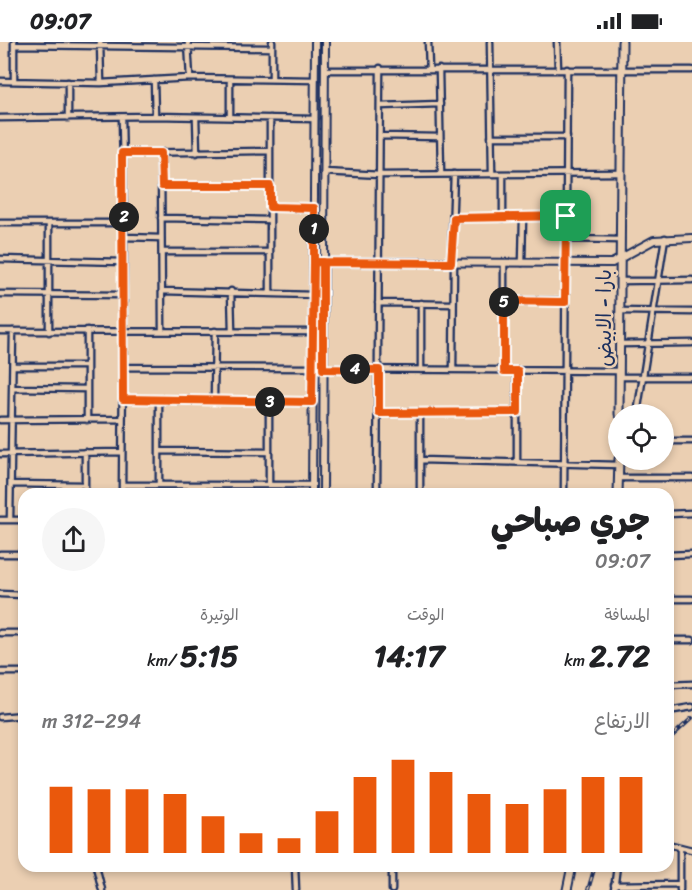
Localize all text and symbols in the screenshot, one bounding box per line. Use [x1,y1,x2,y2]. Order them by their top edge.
text: 09:07 [30,2,91,41]
pin [540,190,591,241]
icon: arrive [549,199,582,232]
pin: 2 [109,202,139,232]
text: 2 [119,202,129,231]
pin: 1 [299,214,329,244]
text: 1 [311,214,317,243]
street label: بارا - الابيض [587,269,622,367]
pin: 5 [489,287,519,317]
text: 5 [499,287,509,316]
pin: 4 [340,354,370,384]
text: 4 [350,354,360,383]
pin: 3 [255,387,285,417]
text: 3 [266,387,274,416]
map controls [608,404,674,470]
button: locate [608,404,674,470]
text: جري صباحي [491,492,650,550]
button: share [42,508,105,571]
text: 09:07 [595,544,650,579]
text: الوتيرة [200,600,239,629]
text: الوقت [407,600,444,629]
text: المسافة [604,600,650,629]
text: 5:15 [180,629,239,683]
text: 14:17 [374,629,444,683]
text: 2.72 [589,629,650,683]
text: /km [147,646,180,675]
text: km [564,646,589,675]
text: 294–312 m [42,704,141,739]
text: الارتفاع [594,704,650,739]

